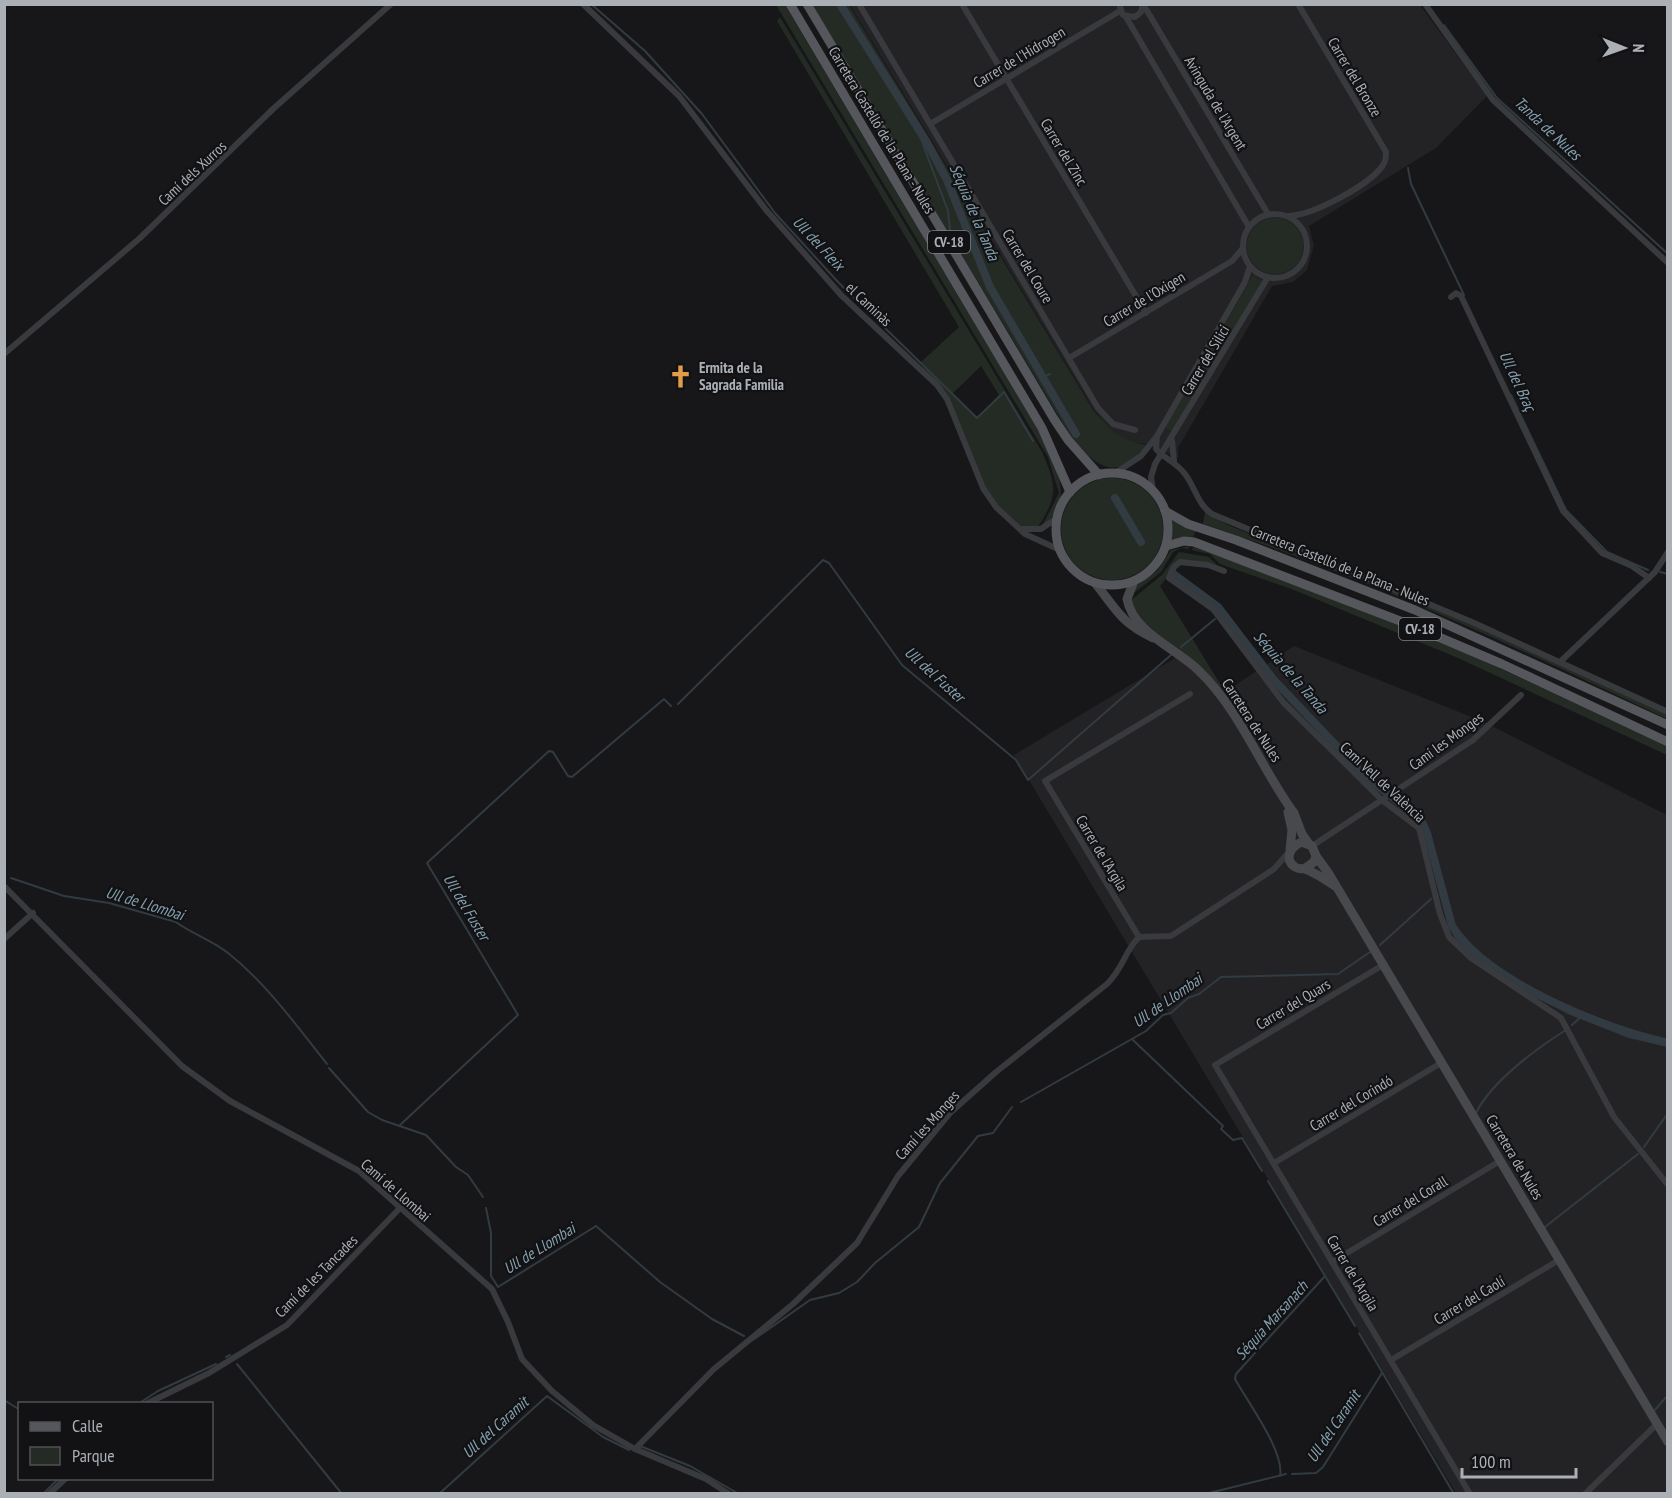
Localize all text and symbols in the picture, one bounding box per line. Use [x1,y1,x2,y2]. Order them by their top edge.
north arrow [1594,18,1654,78]
street label: Carrer de l'Hidrogen [969,22,1069,92]
street label: Carrer del Bronze [1324,34,1386,120]
street label: Carretera Castelló de la Plana - Nules [825,43,939,217]
text: N [1629,44,1649,53]
street label: Avinguda de l'Argent [1181,53,1251,153]
water label: Tanda de Nules [1510,92,1587,165]
street label: Carrer del Zinc [1036,115,1092,190]
street label: Camí dels Xurros [154,137,230,209]
water label: Séquia de la Tanda [946,161,1005,265]
water label: Ull del Fleix [789,212,851,276]
street label: Carrer del Coure [998,225,1058,307]
road number: CV-18 [928,231,970,253]
street label: Carrer de l'Oxigen [1099,267,1189,331]
street label: el Caminàs [842,278,896,330]
street label: Carrer del Silici [1177,321,1233,399]
water label: Ull del Braç [1495,348,1542,416]
place label: Ermita de la Sagrada Familia [699,358,784,394]
church icon: Ermita de la Sagrada Familia [668,363,694,389]
street label: Carretera Castelló de la Plana - Nules [1248,520,1432,610]
road number: CV-18 [1399,618,1441,640]
water label: Séquia de la Tanda [1250,627,1333,719]
water label: Ull del Fuster [901,642,971,708]
street label: Carretera de Nules [1218,675,1286,765]
street label: Camí les Monges [1405,708,1487,774]
street label: Camí Vell de València [1336,738,1430,826]
street label: Carrer de l'Argila [1072,811,1132,895]
water label: Ull del Fuster [439,870,496,946]
water label: Ull de Llombai [104,882,189,925]
water label: Ull de Llombai [1128,967,1208,1031]
street label: Carrer del Quars [1252,974,1334,1034]
street label: Carrer del Corindó [1306,1071,1396,1135]
street label: Camí les Monges [891,1086,963,1164]
street label: Carretera de Nules [1482,1111,1548,1203]
street label: Camí de Llombai [357,1154,435,1226]
street label: Carrer del Corall [1369,1171,1451,1231]
water label: Ull de Llombai [500,1217,581,1278]
street label: Camí de les Tancades [271,1231,361,1321]
street label: Carrer de l'Argila [1323,1231,1383,1315]
street label: Carrer del Caolí [1430,1271,1509,1329]
water label: Séquia Marsanach [1230,1276,1312,1364]
water label: Ull del Caramit [1302,1385,1365,1466]
water label: Ull del Caramit [458,1391,534,1462]
legend [18,1402,213,1480]
text: Calle [72,1414,103,1437]
scale bar [1462,1441,1576,1479]
text: Parque [72,1444,115,1467]
text: 100 m [1471,1450,1511,1473]

